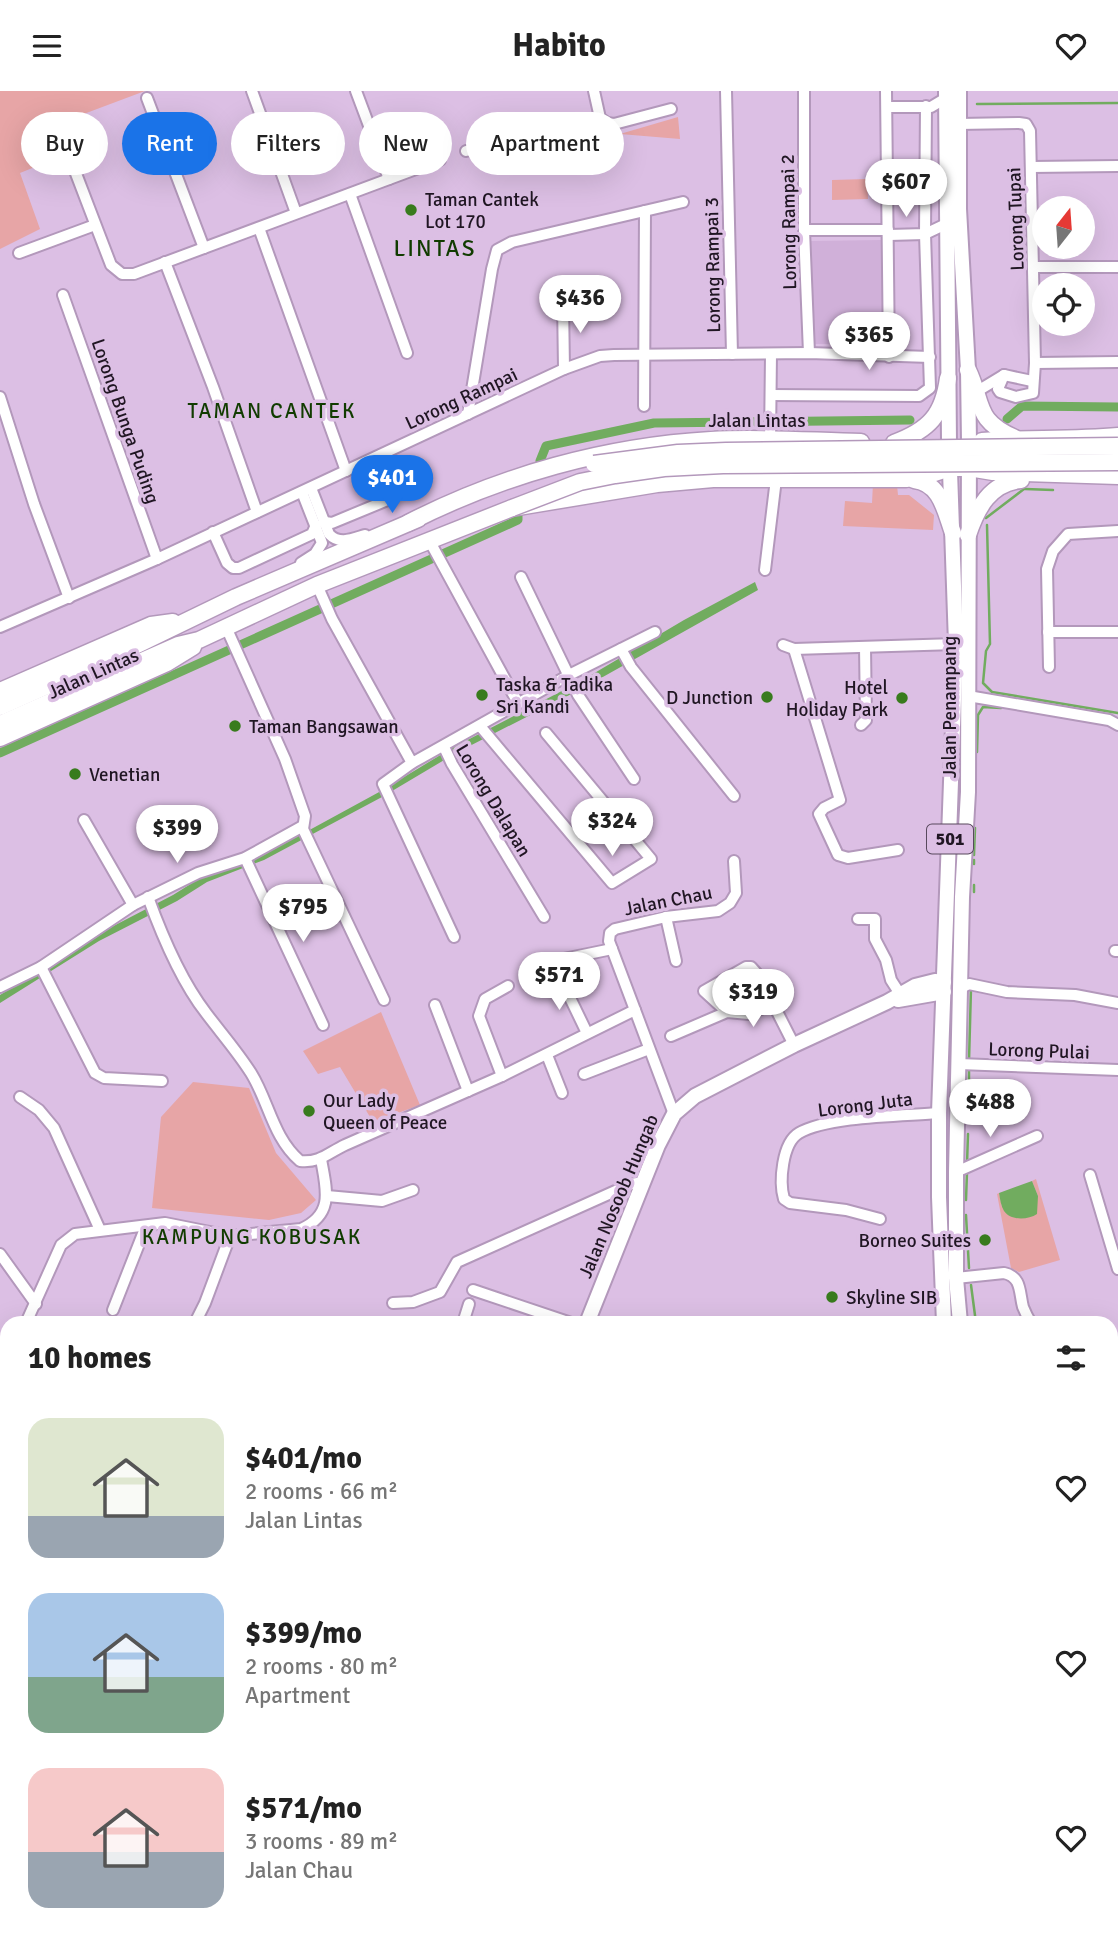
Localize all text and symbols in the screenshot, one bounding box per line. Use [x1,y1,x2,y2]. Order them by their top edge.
text: Habito [512,26,606,65]
icon: menu [28,27,66,65]
icon: heart [1052,27,1090,65]
chip: Buy [21,112,108,175]
chip: Rent [122,112,217,175]
chip: Filters [231,112,345,175]
chip: New [359,112,452,175]
chip: Apartment [466,112,624,175]
street label: Lorong Rampai 2 [776,154,802,290]
pin: $607 [865,159,947,219]
text: $607 [881,167,931,196]
street label: Lorong Tupai [1002,167,1030,271]
place label: Taman Cantek Lot 170 [425,188,539,234]
north arrow [1032,196,1096,259]
map controls [1032,196,1095,336]
street label: Lorong Rampai 3 [700,197,726,333]
marker: Taman Cantek Lot 170 [403,202,419,218]
district label: LINTAS [394,234,476,263]
button: locate [1032,273,1095,336]
pin: $436 [539,275,621,335]
text: $436 [555,283,605,312]
pin: $365 [828,313,910,372]
text: $365 [844,320,894,349]
street label: Lorong Bunga Puding [86,336,165,507]
street label: Lorong Rampai [401,362,521,435]
district label: TAMAN CANTEK [187,398,357,424]
street label: Jalan Lintas [708,409,806,433]
pin: $401 [351,455,433,515]
text: $401 [367,463,417,492]
street label: Jalan Penampang [938,636,962,778]
street label: Jalan Lintas [44,643,143,705]
place label: Taska & Tadika Sri Kandi [496,673,613,719]
place label: Hotel Holiday Park [786,676,888,722]
place label: D Junction [666,686,753,710]
marker: Taska & Tadika Sri Kandi [474,687,490,703]
marker: D Junction [759,689,775,705]
marker: Hotel Holiday Park [894,690,910,706]
place label: Taman Bangsawan [249,715,399,739]
marker: Taman Bangsawan [227,718,243,734]
street label: Lorong Dalapan [450,740,536,861]
place label: Venetian [89,763,160,787]
marker: Venetian [67,766,83,782]
pin: $324 [571,799,653,858]
pin: $399 [136,805,218,865]
text: $324 [587,806,637,835]
text: $399 [152,813,202,842]
road number: 501 [927,825,973,853]
street label: Jalan Chau [622,881,714,921]
pin: $795 [262,885,344,944]
text: $795 [278,892,328,921]
pin: $571 [518,953,600,1012]
text: $571 [534,960,584,989]
pin: $319 [712,969,794,1029]
text: $319 [728,977,778,1006]
street label: Lorong Pulai [988,1037,1090,1065]
pin: $488 [949,1079,1031,1139]
street label: Lorong Juta [816,1087,914,1123]
text: $488 [965,1087,1015,1116]
place label: Our Lady Queen of Peace [323,1089,447,1135]
marker: Our Lady Queen of Peace [301,1103,317,1119]
street label: Jalan Nosoob Hungab [574,1111,664,1282]
district label: KAMPUNG KOBUSAK [142,1224,362,1250]
place label: Borneo Suites [858,1229,971,1253]
marker: Borneo Suites [977,1232,993,1248]
place label: Skyline SIB [846,1286,937,1310]
marker: Skyline SIB [824,1289,840,1305]
icon: filters [1052,1339,1090,1377]
text: 10 homes [28,1340,151,1377]
text: $401/mo [245,1440,362,1477]
icon: home [84,1446,168,1530]
icon: heart [1052,1469,1090,1507]
text: 2 rooms · 66 m² [245,1477,398,1506]
text: Jalan Lintas [245,1506,363,1535]
text: $399/mo [245,1615,362,1652]
icon: home [84,1621,168,1705]
icon: heart [1052,1644,1090,1682]
text: 2 rooms · 80 m² [245,1652,398,1681]
text: Apartment [245,1681,350,1710]
text: $571/mo [245,1790,362,1827]
icon: home [84,1796,168,1880]
icon: heart [1052,1819,1090,1857]
text: 3 rooms · 89 m² [245,1827,398,1856]
text: Jalan Chau [245,1856,353,1885]

